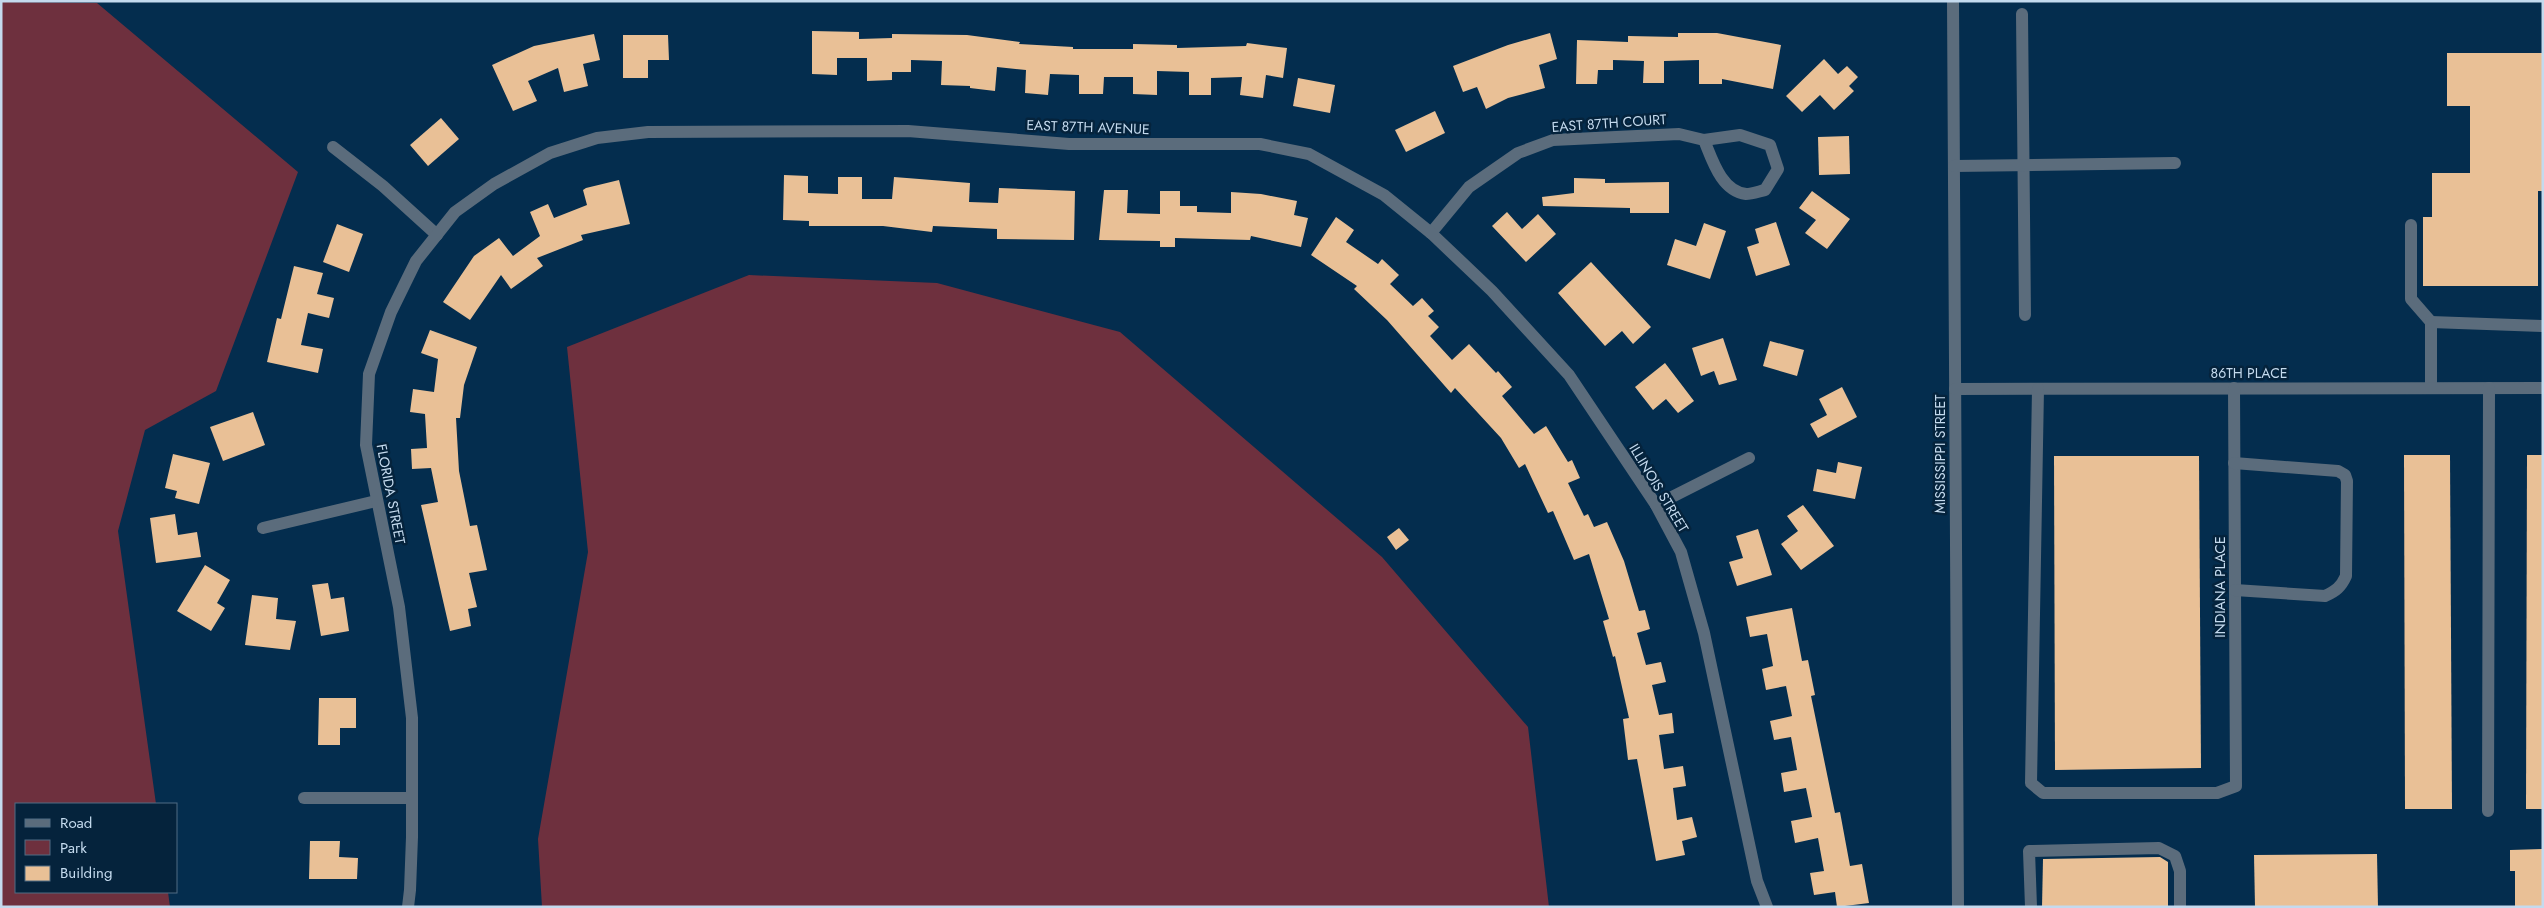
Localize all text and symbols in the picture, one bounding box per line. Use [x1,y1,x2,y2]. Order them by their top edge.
street label: EAST 87TH COURT [1551,109,1668,137]
street label: EAST 87TH AVENUE [1026,115,1150,139]
street label: 86TH PLACE [2211,363,2287,383]
street label: MISSISSIPPI STREET [1930,394,1950,514]
street label: ILLINOIS STREET [1625,440,1694,537]
street label: FLORIDA STREET [371,442,411,546]
street label: INDIANA PLACE [2210,536,2230,638]
legend [15,803,178,893]
text: Road [60,812,92,834]
text: Park [60,837,87,859]
text: Building [60,862,112,884]

